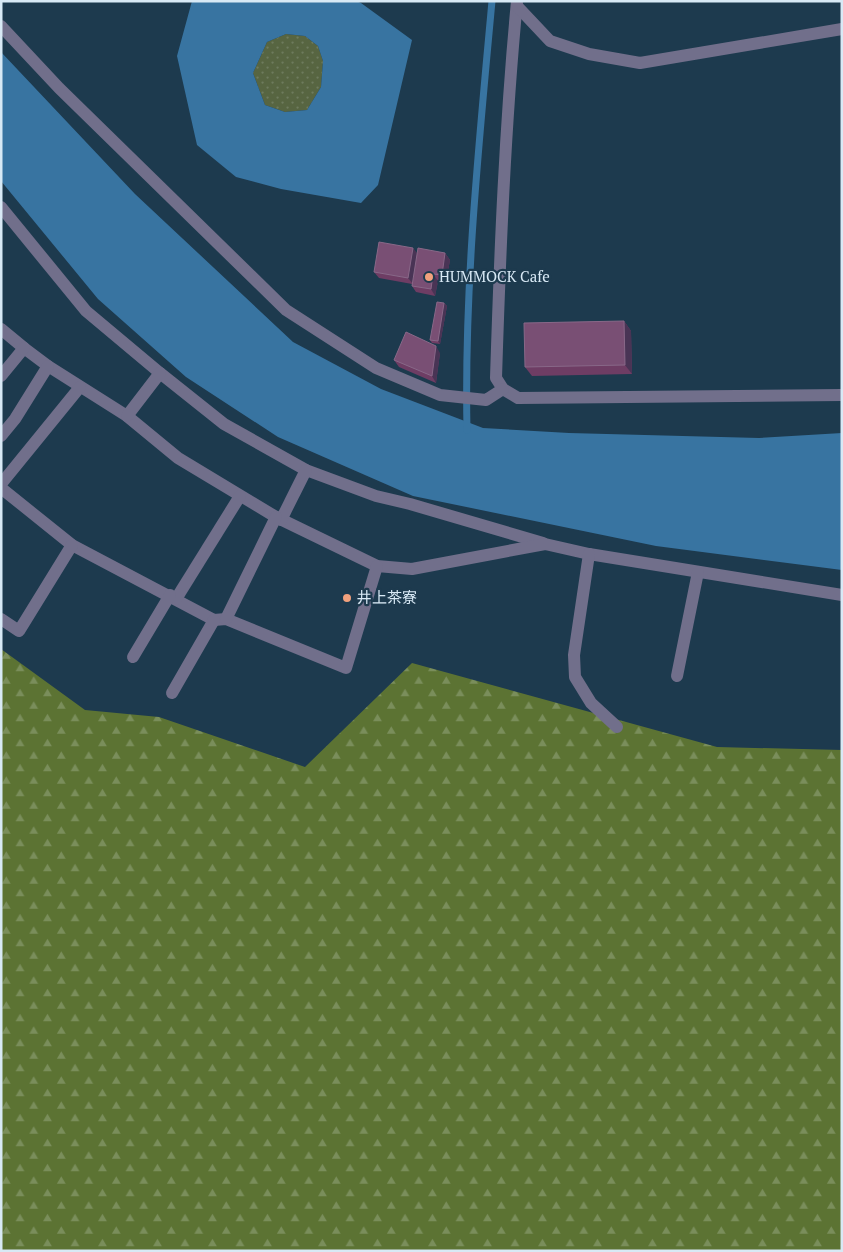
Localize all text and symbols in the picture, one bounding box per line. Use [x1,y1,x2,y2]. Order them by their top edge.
place label: HUMMOCK Cafe [439,266,550,286]
marker: HUMMOCK Cafe [423,271,435,283]
place label: 井上茶寮 [357,587,417,607]
marker: 井上茶寮 [341,592,353,604]

